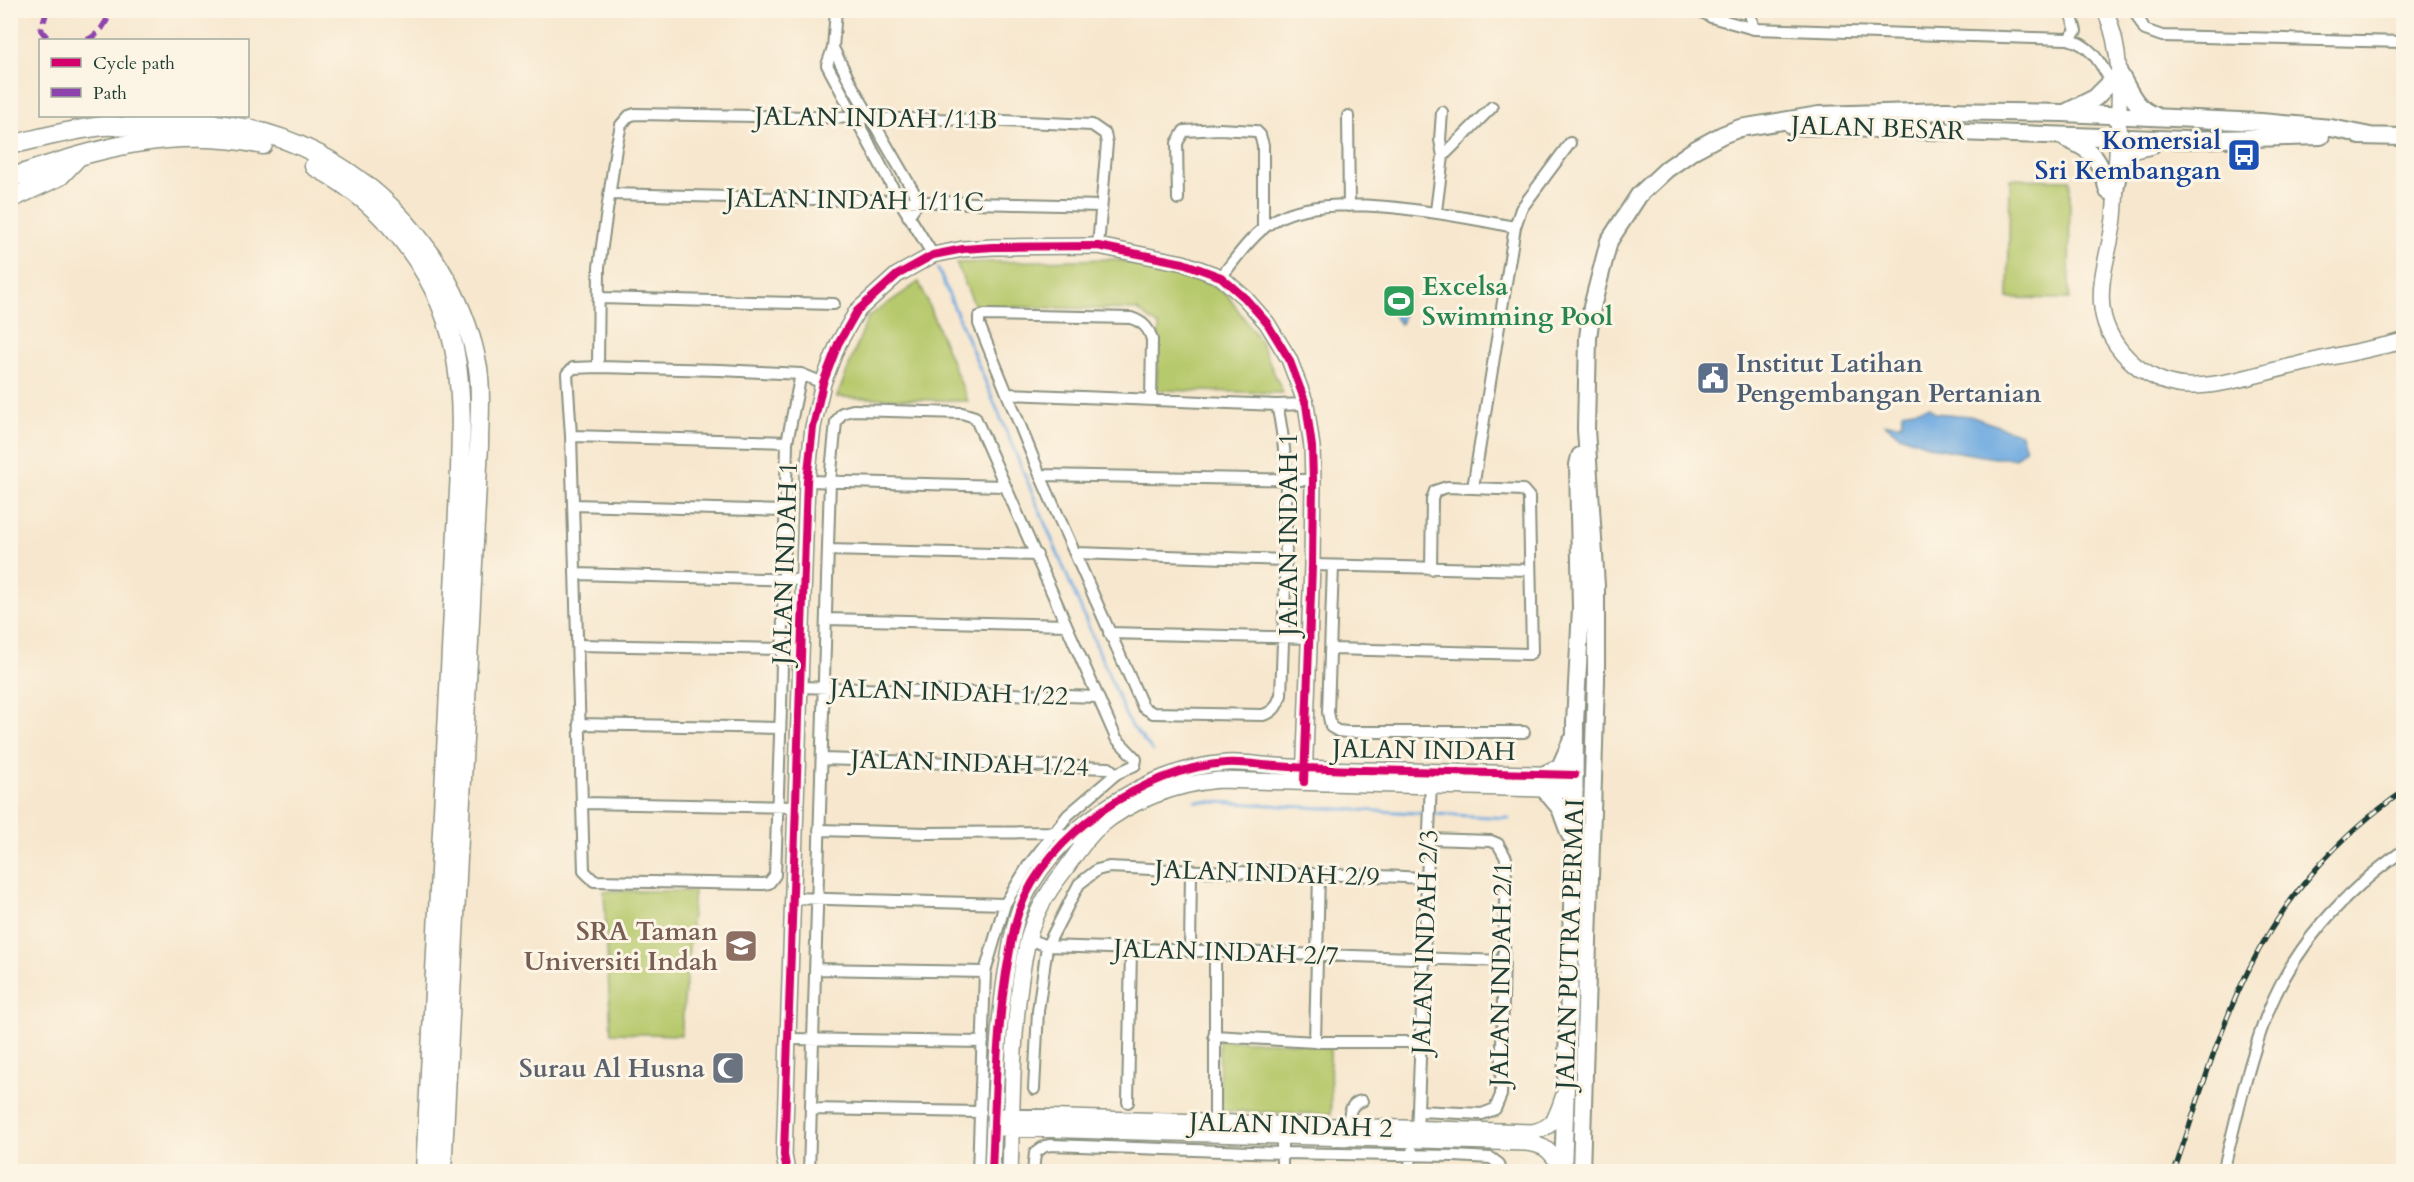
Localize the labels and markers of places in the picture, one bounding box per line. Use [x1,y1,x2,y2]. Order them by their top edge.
place label: Komersial Sri Kembangan [2035,123,2221,188]
bus stop icon: Komersial Sri Kembangan [2226,137,2262,173]
place label: Excelsa Swimming Pool [1422,269,1613,334]
sports icon: Excelsa Swimming Pool [1381,283,1417,319]
place label: Institut Latihan Pengembangan Pertanian [1736,346,2042,411]
public building icon: Institut Latihan Pengembangan Pertanian [1695,360,1731,396]
place label: SRA Taman Universiti Indah [524,914,718,979]
school or university icon: SRA Taman Universiti Indah [723,928,759,964]
mosque icon: Surau Al Husna [710,1050,746,1086]
place label: Surau Al Husna [519,1051,705,1086]

